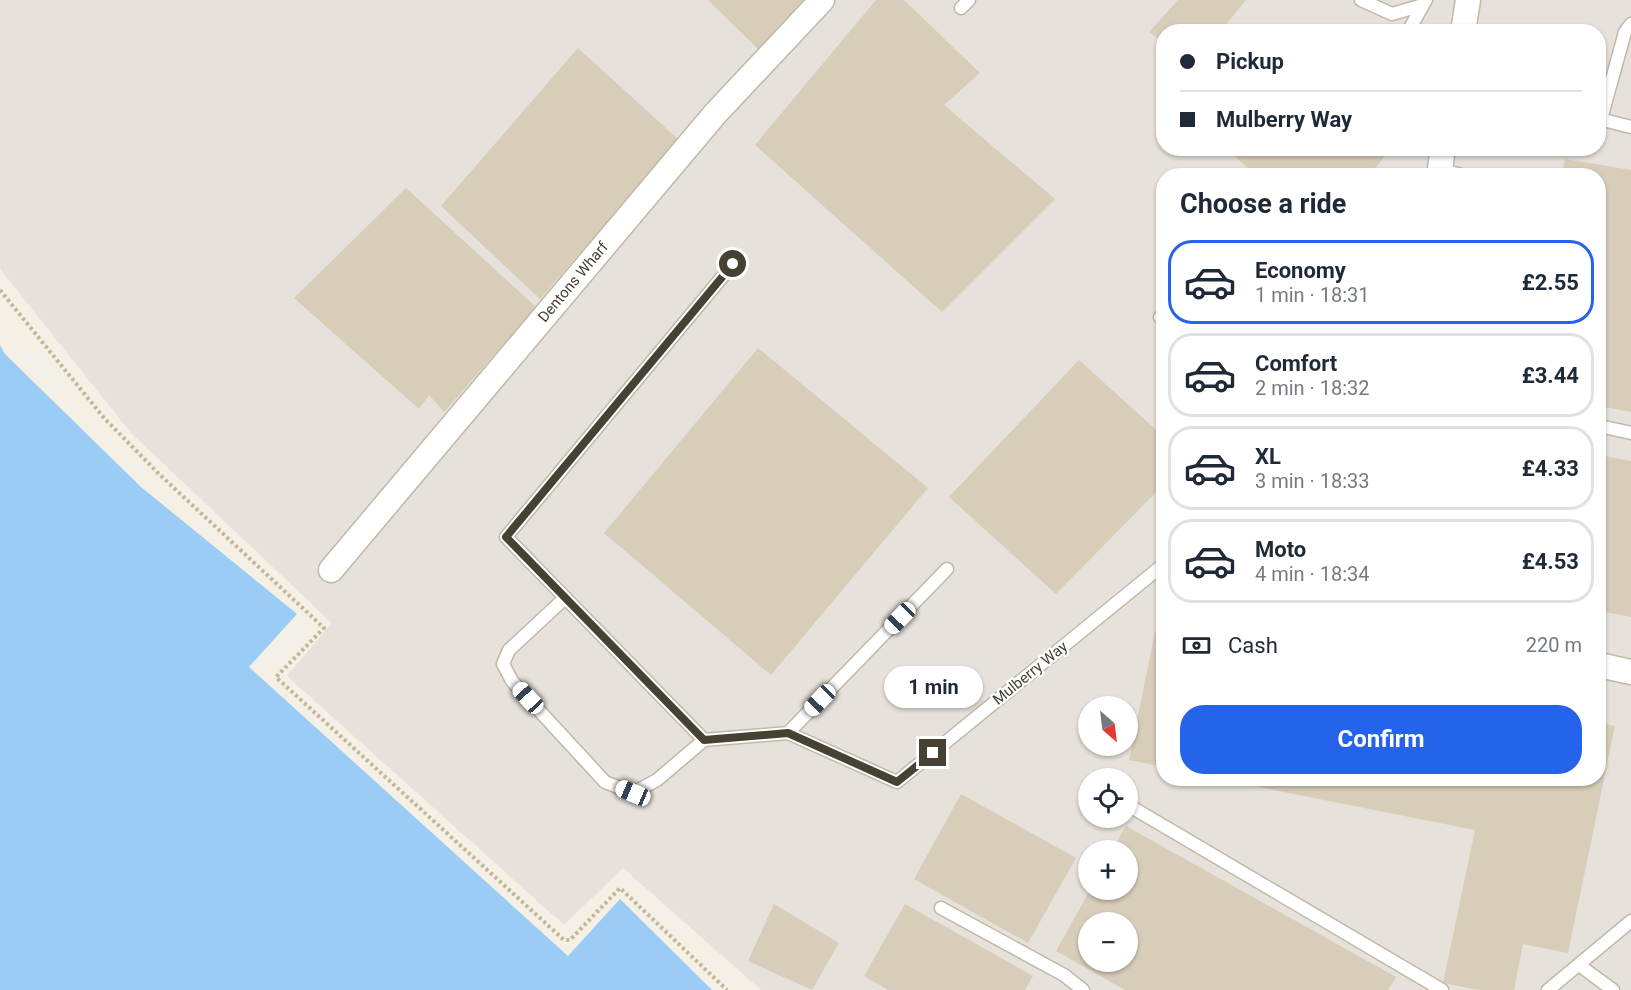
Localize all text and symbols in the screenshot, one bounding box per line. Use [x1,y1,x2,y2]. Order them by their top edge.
text: Pickup [1216,49,1284,74]
text: Mulberry Way [1216,107,1352,132]
text: Choose a ride [1180,188,1346,220]
street label: Dentons Wharf [534,238,612,326]
route start [719,250,746,277]
icon: car [1183,255,1237,309]
text: Economy [1255,258,1346,283]
text: £2.55 [1522,270,1579,295]
text: 1 min · 18:31 [1255,283,1370,307]
icon: car [1183,348,1237,402]
text: Comfort [1255,351,1337,376]
text: £3.44 [1522,363,1579,388]
text: 2 min · 18:32 [1255,376,1370,400]
icon: car [1183,441,1237,495]
text: XL [1255,444,1281,469]
text: £4.33 [1522,456,1579,481]
text: 3 min · 18:33 [1255,469,1370,493]
icon: car [1183,534,1237,588]
text: Moto [1255,537,1306,562]
text: £4.53 [1522,549,1579,574]
text: 4 min · 18:34 [1255,562,1370,586]
car [881,599,919,637]
icon: cash [1180,629,1213,662]
text: Cash [1228,633,1278,658]
text: 220 m [1526,633,1582,657]
street label: Mulberry Way [989,637,1071,709]
callout: 1 min [884,666,982,708]
text: 1 min [908,675,959,699]
car [509,679,547,717]
car [801,681,839,719]
north arrow [1078,696,1138,756]
map controls [1078,696,1138,972]
button: Confirm [1180,705,1582,774]
route end [919,739,946,766]
button: locate [1078,768,1138,828]
car [613,778,653,808]
button: + [1078,840,1138,900]
button: − [1078,912,1138,972]

